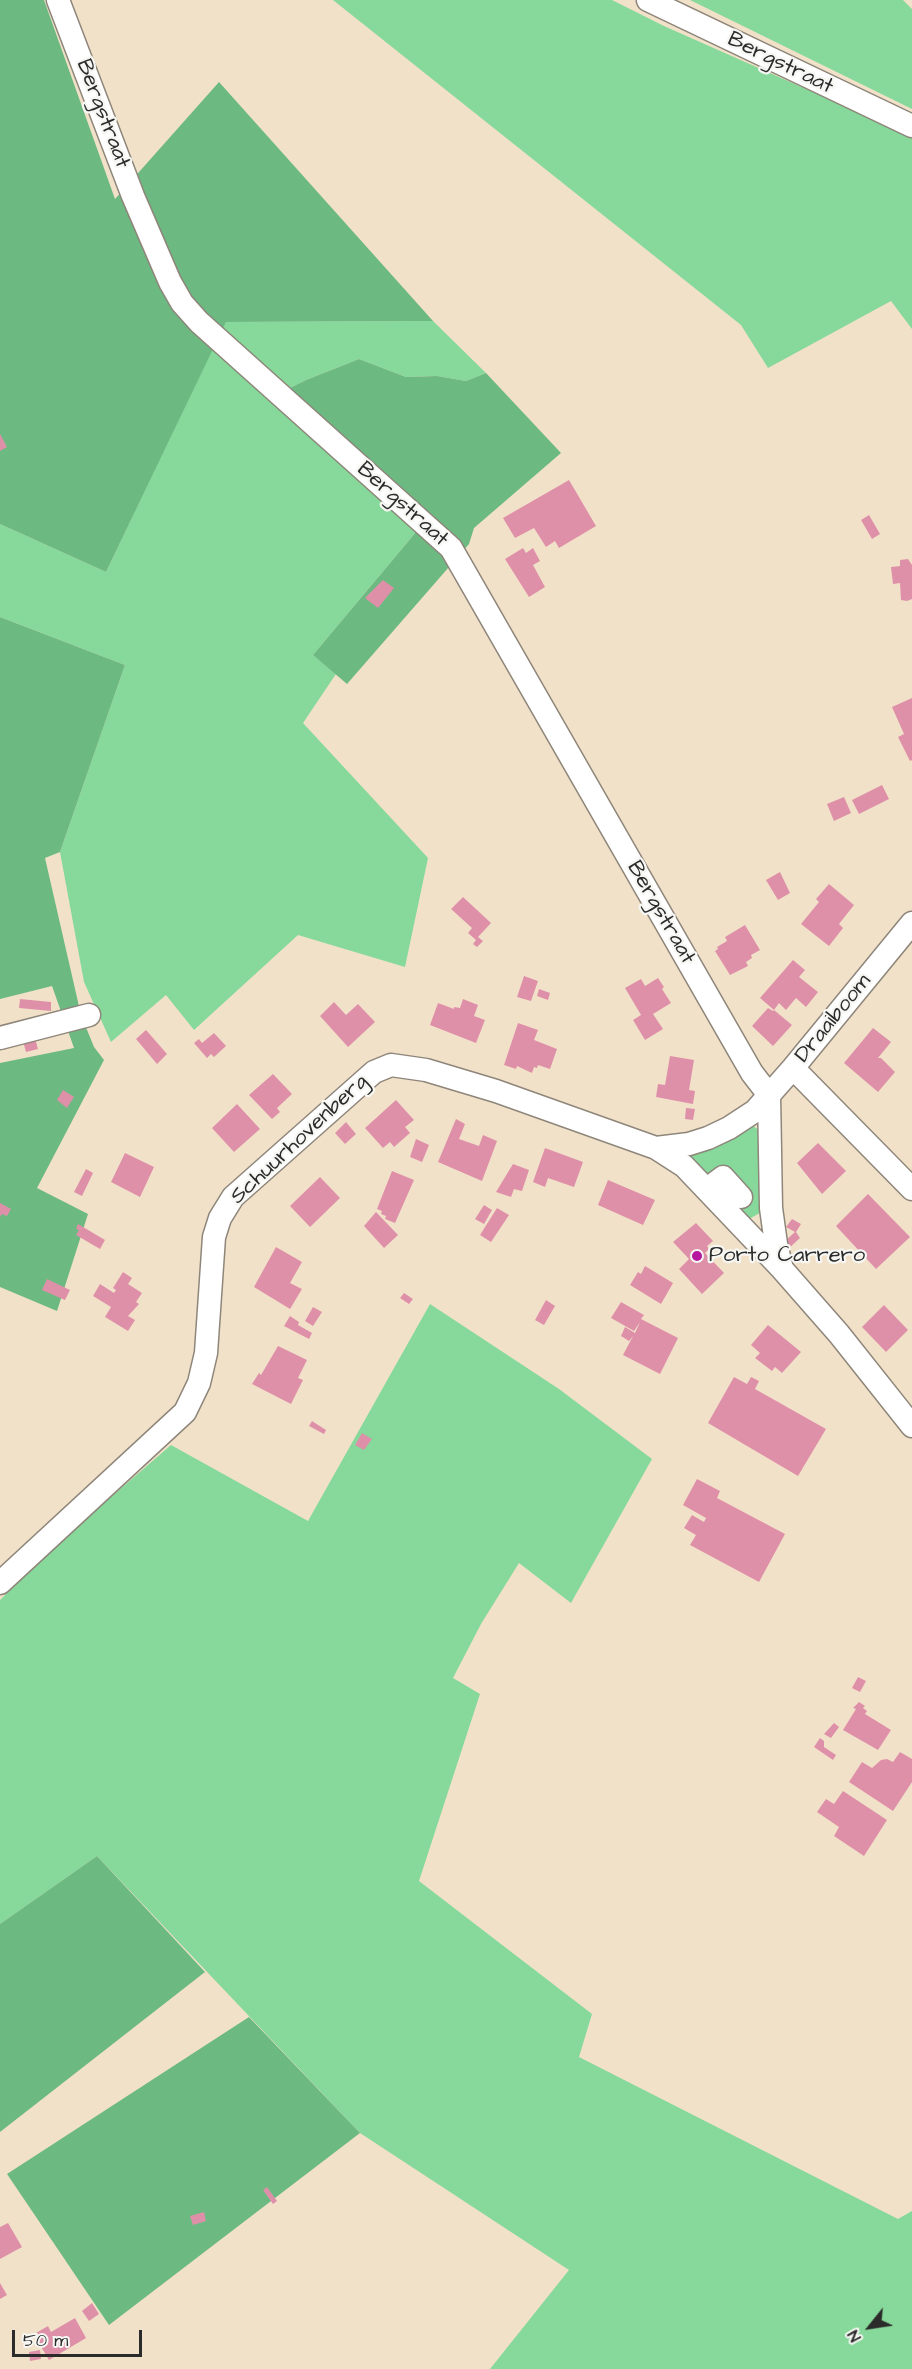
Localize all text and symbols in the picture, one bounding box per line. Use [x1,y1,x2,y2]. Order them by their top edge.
street label: Bergstraat [723,27,837,101]
street label: Bergstraat [69,56,135,172]
street label: Bergstraat [351,457,453,553]
street label: Bergstraat [620,857,700,969]
street label: Draaiboom [790,969,878,1069]
street label: Schuurhovenberg [226,1069,374,1211]
place label: Porto Carrero [709,1243,865,1269]
marker: Porto Carrero [690,1249,704,1263]
north arrow [840,2297,900,2357]
scale bar [15,2318,146,2356]
text: N [842,2326,866,2346]
text: 50 m [23,2328,68,2353]

